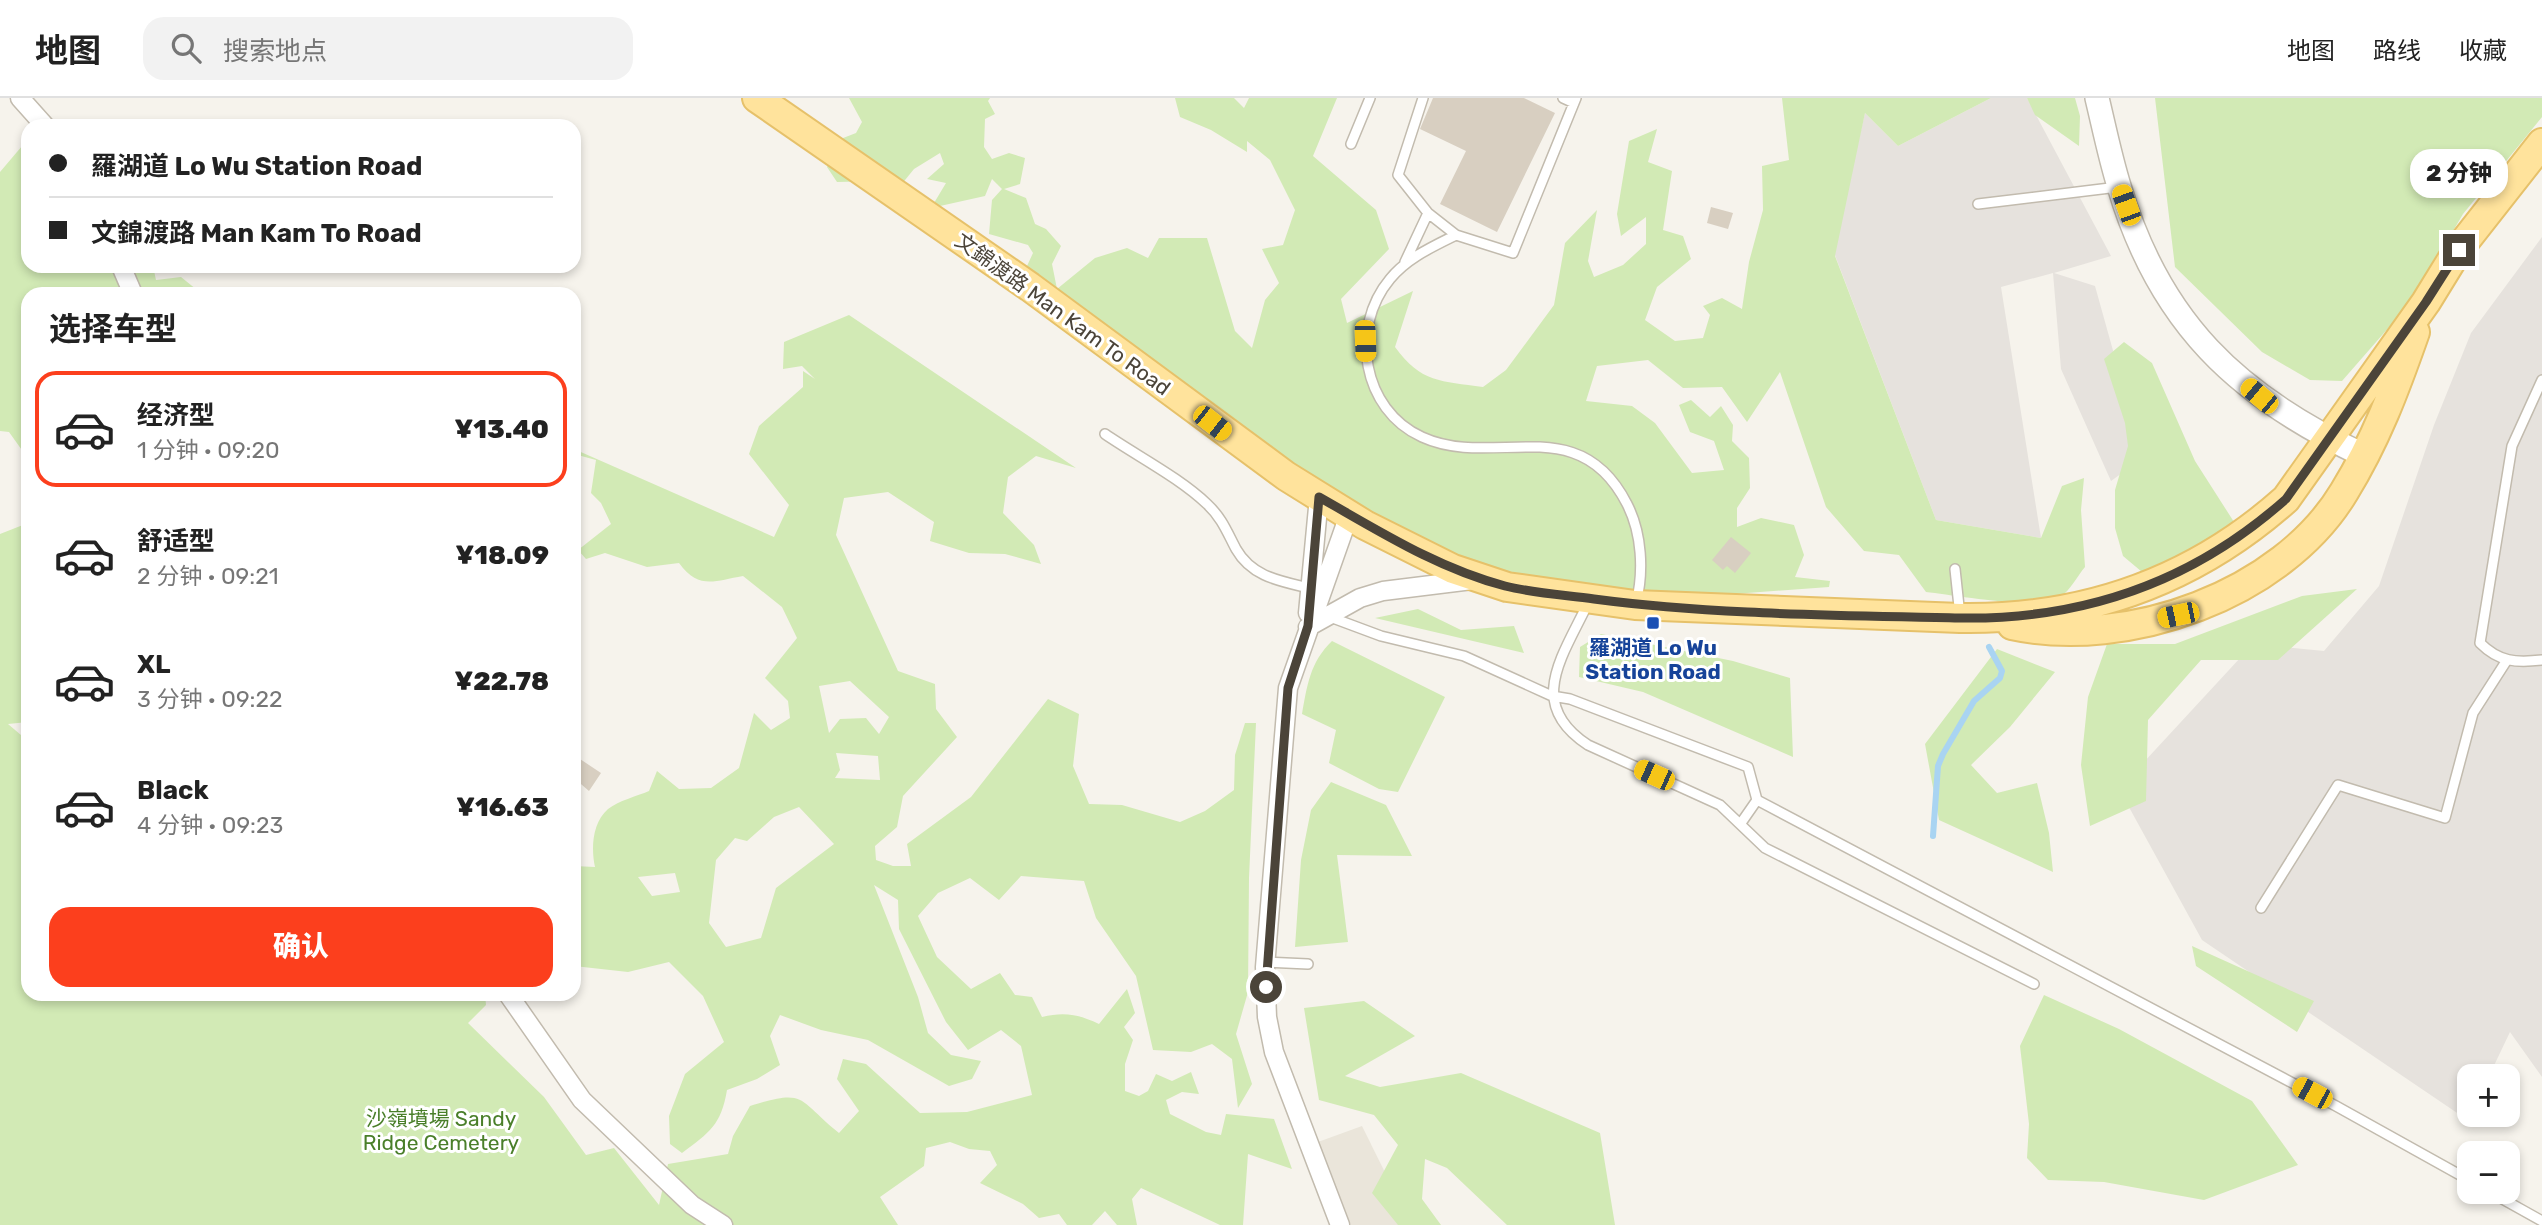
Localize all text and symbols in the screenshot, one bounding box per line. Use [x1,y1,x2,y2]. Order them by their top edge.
search box [143,17,633,80]
icon: search [167,29,205,67]
text: 地图 [35,31,101,70]
text: 搜索地点 [223,36,327,67]
text: 地图 [2287,37,2335,65]
text: 路线 [2373,37,2421,65]
text: 收藏 [2459,37,2507,65]
callout: 2 分钟 [2410,149,2508,198]
text: 羅湖道 Lo Wu Station Road [91,151,423,182]
text: 2 分钟 [2426,159,2492,187]
car [2109,182,2144,228]
text: 文錦渡路 Man Kam To Road [91,218,422,249]
street label: 文錦渡路 Man Kam To Road [951,228,1175,400]
route end [2443,234,2475,266]
text: 选择车型 [49,310,177,348]
car [1354,320,1377,362]
car [2237,374,2282,418]
icon: car [53,398,116,461]
text: 经济型 [137,400,215,431]
car [1189,402,1236,444]
text: ¥13.40 [455,414,549,445]
text: 1 分钟 · 09:20 [137,436,280,464]
icon: car [53,524,116,587]
text: 舒适型 [137,526,215,557]
text: ¥18.09 [456,540,549,571]
text: 2 分钟 · 09:21 [137,562,278,590]
car [2156,600,2201,630]
marker: 羅湖道 Lo Wu Station Road [1645,615,1661,631]
place label: 羅湖道 Lo Wu Station Road [1585,635,1721,684]
text: XL [137,649,170,680]
icon: car [53,650,116,713]
text: ¥22.78 [455,666,549,697]
text: 3 分钟 · 09:22 [137,685,282,713]
car [1631,757,1678,793]
text: Black [137,775,209,806]
icon: car [53,776,116,839]
text: ¥16.63 [456,792,549,823]
text: 4 分钟 · 09:23 [137,811,283,839]
button: 确认 [49,907,553,987]
route start [1250,971,1282,1003]
map controls [2457,1064,2520,1204]
button: + [2457,1064,2520,1127]
car [2289,1074,2336,1112]
park label: 沙嶺墳場 Sandy Ridge Cemetery [363,1106,520,1155]
button: − [2457,1141,2520,1204]

